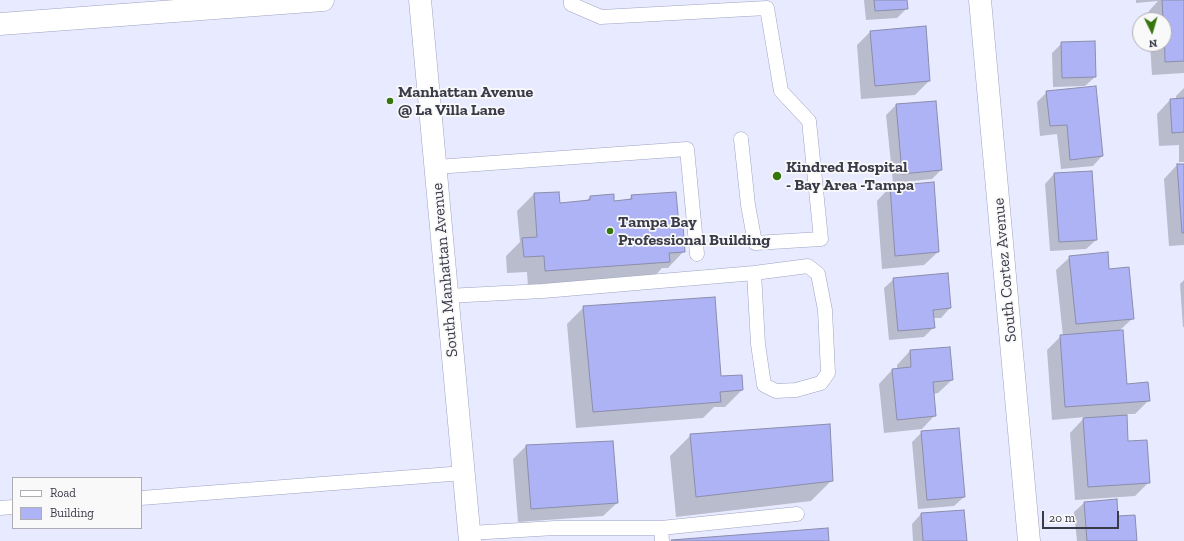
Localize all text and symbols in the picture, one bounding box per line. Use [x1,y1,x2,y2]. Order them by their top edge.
north arrow [1132,12,1172,52]
text: N [1148,37,1158,50]
place label: Manhattan Avenue @ La Villa Lane [398,82,533,120]
marker: Manhattan Avenue @ La Villa Lane [385,96,395,106]
place label: Kindred Hospital - Bay Area -Tampa [786,157,914,195]
marker: Kindred Hospital - Bay Area -Tampa [771,170,783,182]
street label: South Manhattan Avenue [428,182,462,358]
street label: South Cortez Avenue [989,197,1021,343]
place label: Tampa Bay Professional Building [618,212,770,250]
marker: Tampa Bay Professional Building [605,226,615,236]
legend [12,477,142,529]
text: Road [50,486,76,500]
scale bar [1044,503,1121,529]
text: Building [50,506,94,520]
text: 20 m [1049,511,1075,525]

